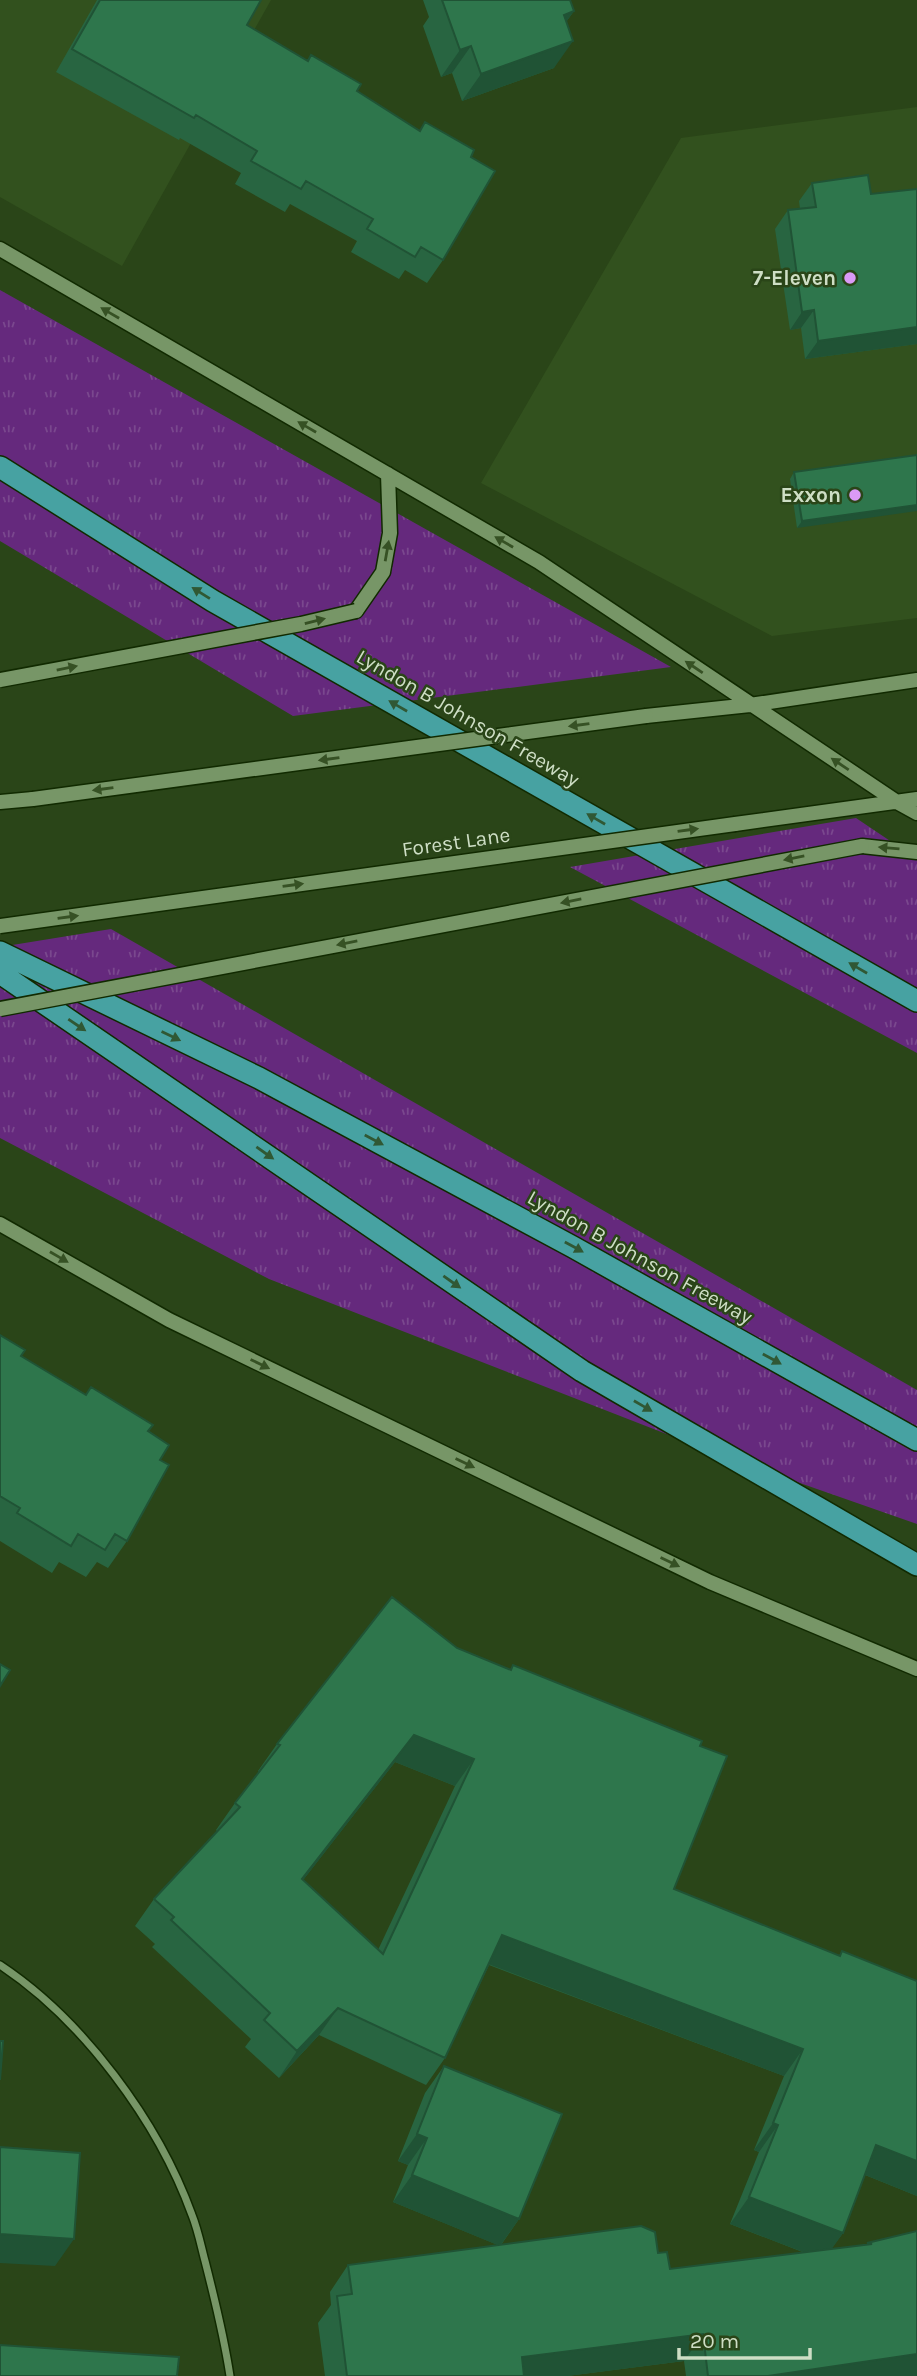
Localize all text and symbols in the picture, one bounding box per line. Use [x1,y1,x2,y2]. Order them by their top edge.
place label: 7-Eleven [753,266,836,290]
marker: 7-Eleven [842,270,858,286]
one-way arrow [101,306,120,319]
one-way arrow [298,421,317,433]
place label: Exxon [780,483,841,507]
marker: Exxon [847,487,863,503]
one-way arrow [494,535,513,548]
one-way arrow [382,540,393,562]
one-way arrow [191,587,211,600]
one-way arrow [304,615,326,626]
street label: Lyndon B Johnson Freeway [352,644,584,792]
one-way arrow [684,660,703,673]
one-way arrow [56,662,78,673]
one-way arrow [389,700,408,712]
one-way arrow [567,719,589,730]
one-way arrow [318,753,340,764]
one-way arrow [831,757,849,771]
one-way arrow [92,784,114,795]
one-way arrow [586,813,606,825]
street label: Forest Lane [400,823,512,861]
one-way arrow [677,825,699,836]
one-way arrow [878,842,900,853]
one-way arrow [783,853,805,864]
one-way arrow [282,880,304,891]
one-way arrow [560,895,582,906]
one-way arrow [57,911,79,922]
one-way arrow [336,938,358,949]
one-way arrow [848,962,867,974]
one-way arrow [68,1018,86,1032]
one-way arrow [161,1030,181,1041]
one-way arrow [364,1134,383,1146]
one-way arrow [256,1146,274,1160]
street label: Lyndon B Johnson Freeway [523,1185,757,1329]
one-way arrow [564,1241,584,1253]
one-way arrow [50,1251,69,1263]
one-way arrow [443,1275,461,1289]
one-way arrow [763,1353,782,1365]
one-way arrow [250,1358,270,1370]
one-way arrow [633,1400,652,1412]
one-way arrow [455,1457,475,1469]
one-way arrow [660,1557,680,1568]
scale bar [679,2316,810,2360]
text: 20 m [690,2329,739,2353]

